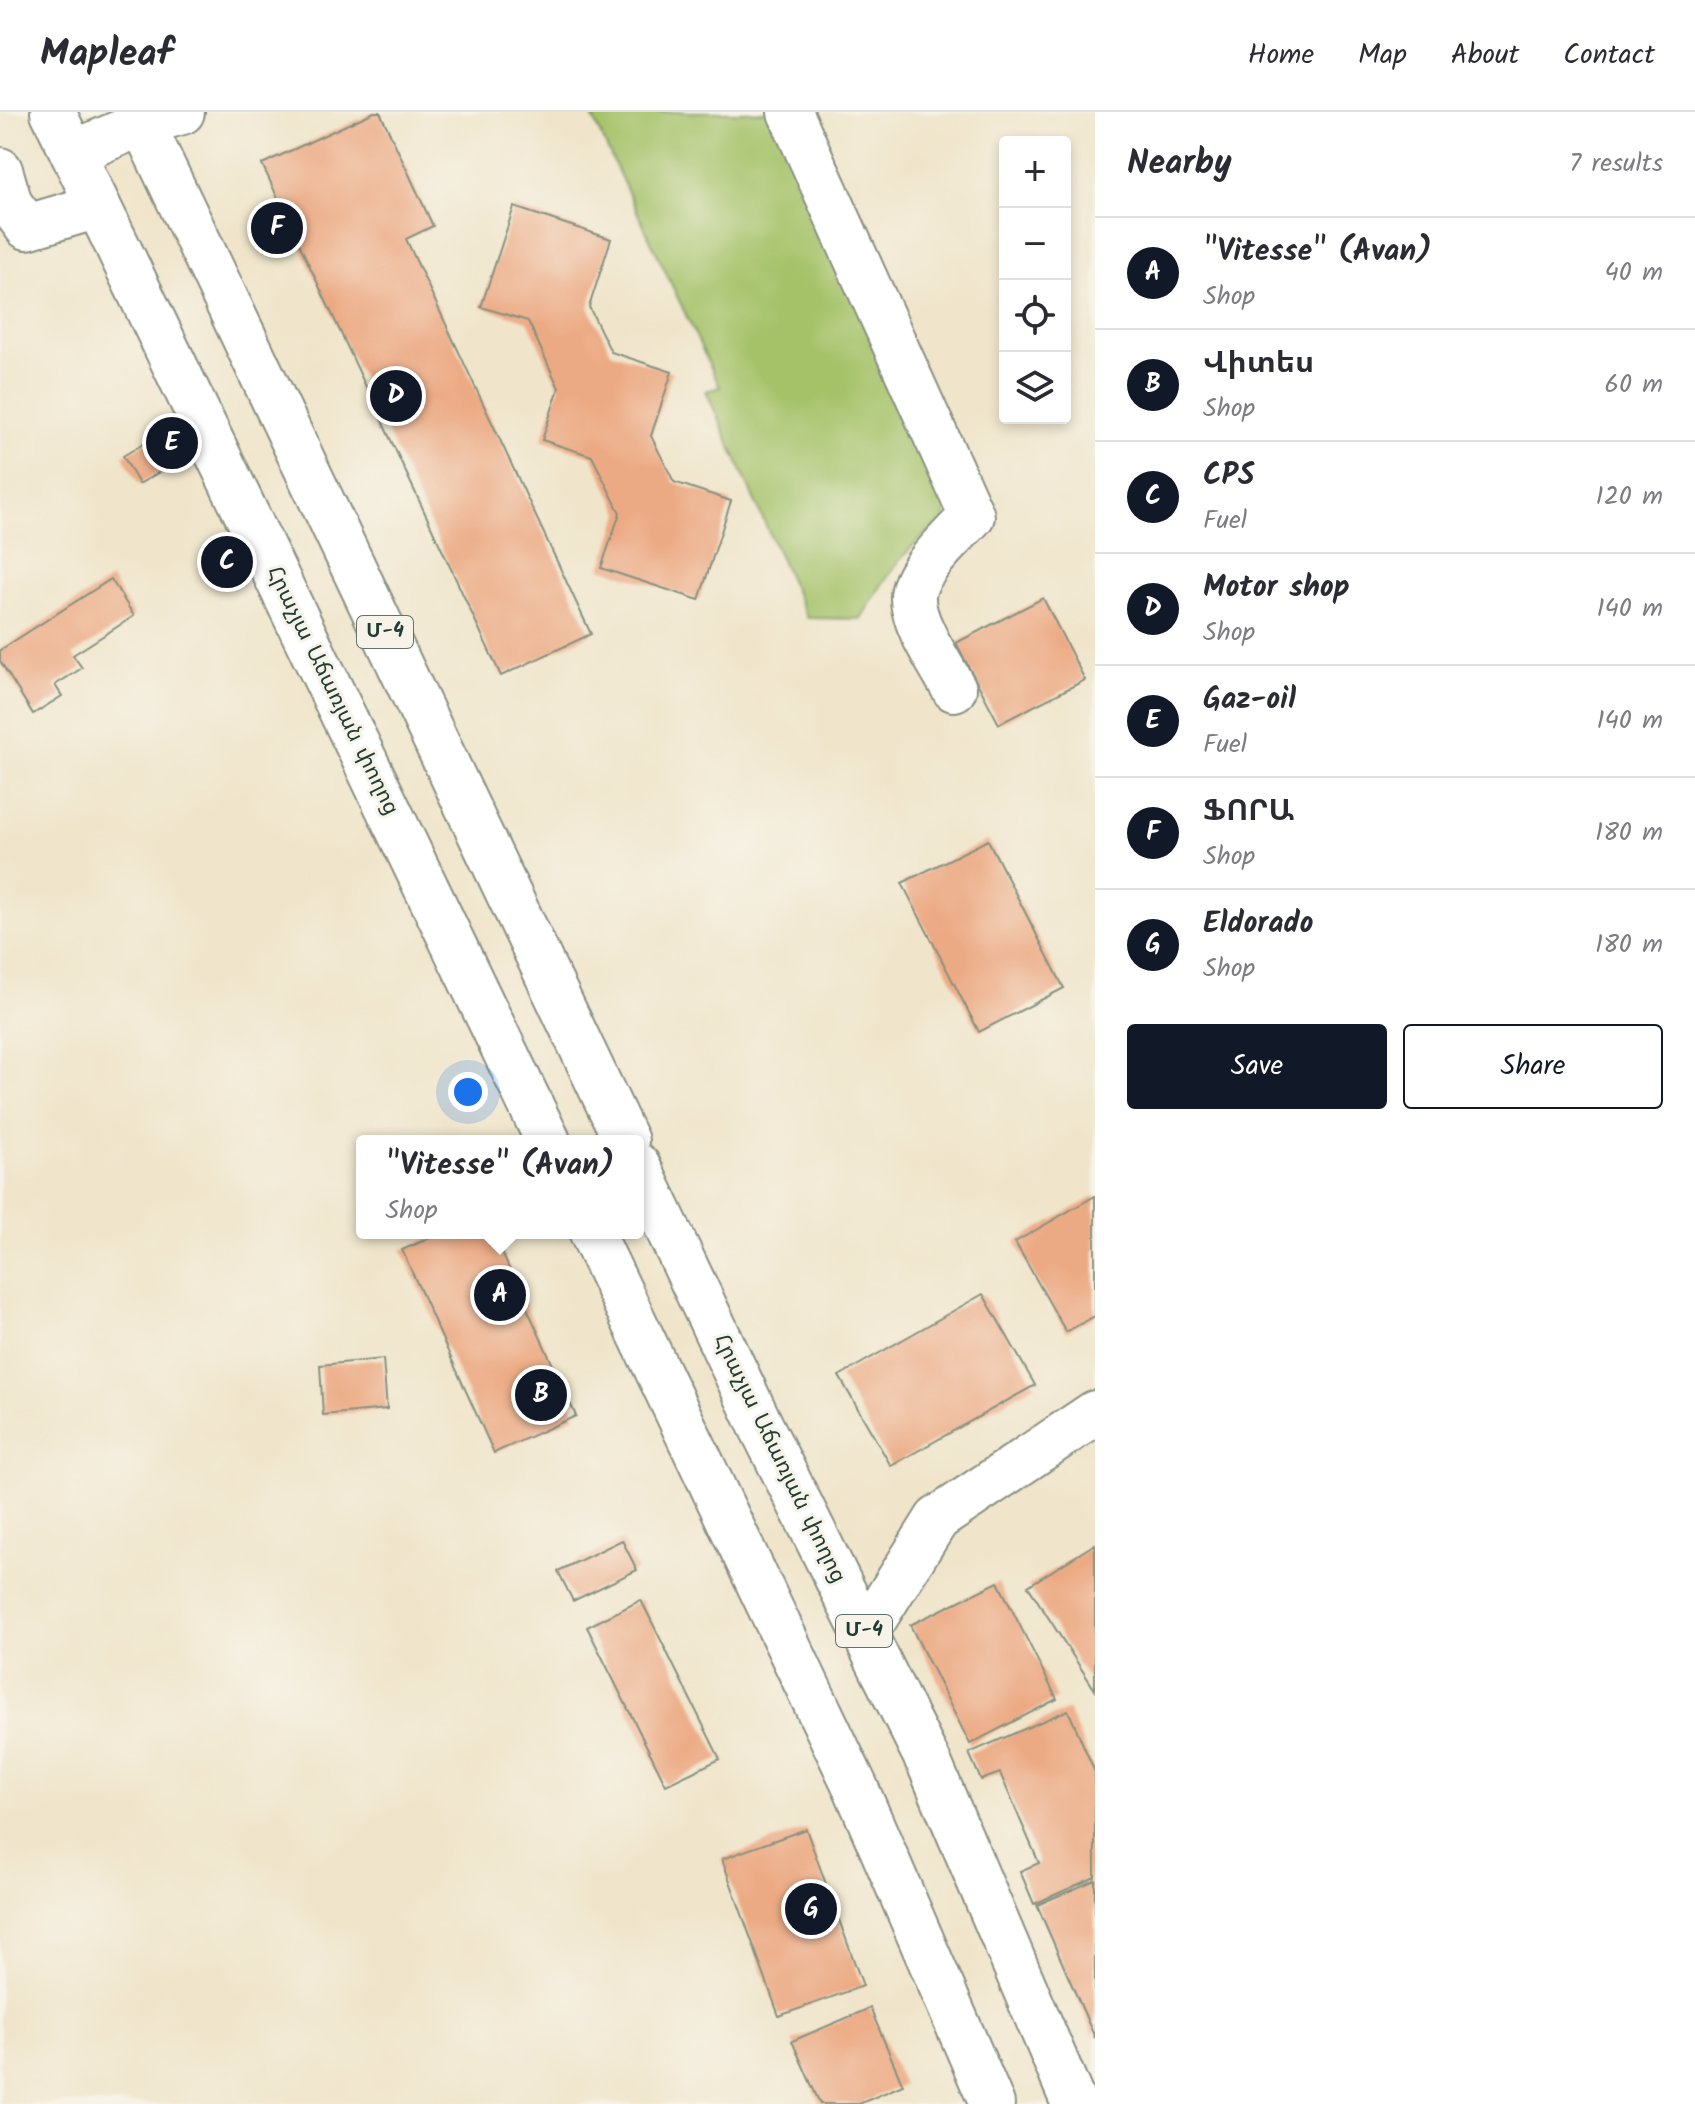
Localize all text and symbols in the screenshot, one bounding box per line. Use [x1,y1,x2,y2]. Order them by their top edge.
text: Mapleaf [40,25,173,85]
text: Home [1248,33,1314,78]
text: Map [1358,33,1407,78]
text: About [1451,33,1519,78]
text: Contact [1563,33,1655,78]
map controls [999,136,1071,424]
button: + [999,136,1071,208]
text: Nearby [1127,137,1232,191]
text: 7 results [1569,143,1663,185]
pin: F [251,198,303,258]
button: − [999,208,1071,280]
text: "Vitesse" (Avan) [1203,228,1432,276]
text: A [1145,252,1161,294]
text: 40 m [1605,252,1663,294]
text: Shop [1203,276,1255,318]
button: locate [999,280,1071,352]
text: Վիտես [1203,340,1314,388]
button: layers [999,352,1071,424]
text: B [1145,364,1161,406]
text: 60 m [1604,364,1663,406]
pin: D [370,366,422,426]
text: Shop [1203,388,1255,430]
pin: E [146,413,198,473]
text: CPS [1203,452,1255,500]
text: C [1145,476,1161,518]
text: 120 m [1596,476,1663,518]
text: Fuel [1203,500,1247,542]
pin: C [201,532,253,592]
street label: Հրաչյա Աճառյան փողոց [256,560,408,822]
text: Motor shop [1203,564,1350,612]
text: D [1144,588,1162,630]
text: 140 m [1596,588,1663,630]
text: Shop [1203,612,1255,654]
road number: Մ-4 [357,616,413,648]
text: Gaz-oil [1203,676,1296,724]
text: E [1146,700,1160,742]
text: 140 m [1596,700,1663,742]
text: Fuel [1203,724,1247,766]
text: ՖՈՐԱ [1203,788,1294,836]
text: F [1146,812,1160,854]
text: 180 m [1595,812,1663,854]
text: Shop [1203,836,1255,878]
text: Eldorado [1203,900,1313,948]
text: G [1145,924,1161,966]
text: 180 m [1595,924,1663,966]
text: Shop [1203,948,1255,990]
button: Save [1127,1024,1387,1109]
button: Share [1403,1024,1663,1109]
your location [448,1072,488,1112]
popup [356,1135,644,1239]
text: "Vitesse" (Avan) [386,1142,614,1190]
text: Shop [386,1190,438,1232]
pin: A [474,1265,526,1325]
street label: Հրաչյա Աճառյան փողոց [703,1328,855,1590]
pin: B [515,1365,567,1425]
road number: Մ-4 [836,1615,892,1647]
pin: G [785,1879,837,1939]

